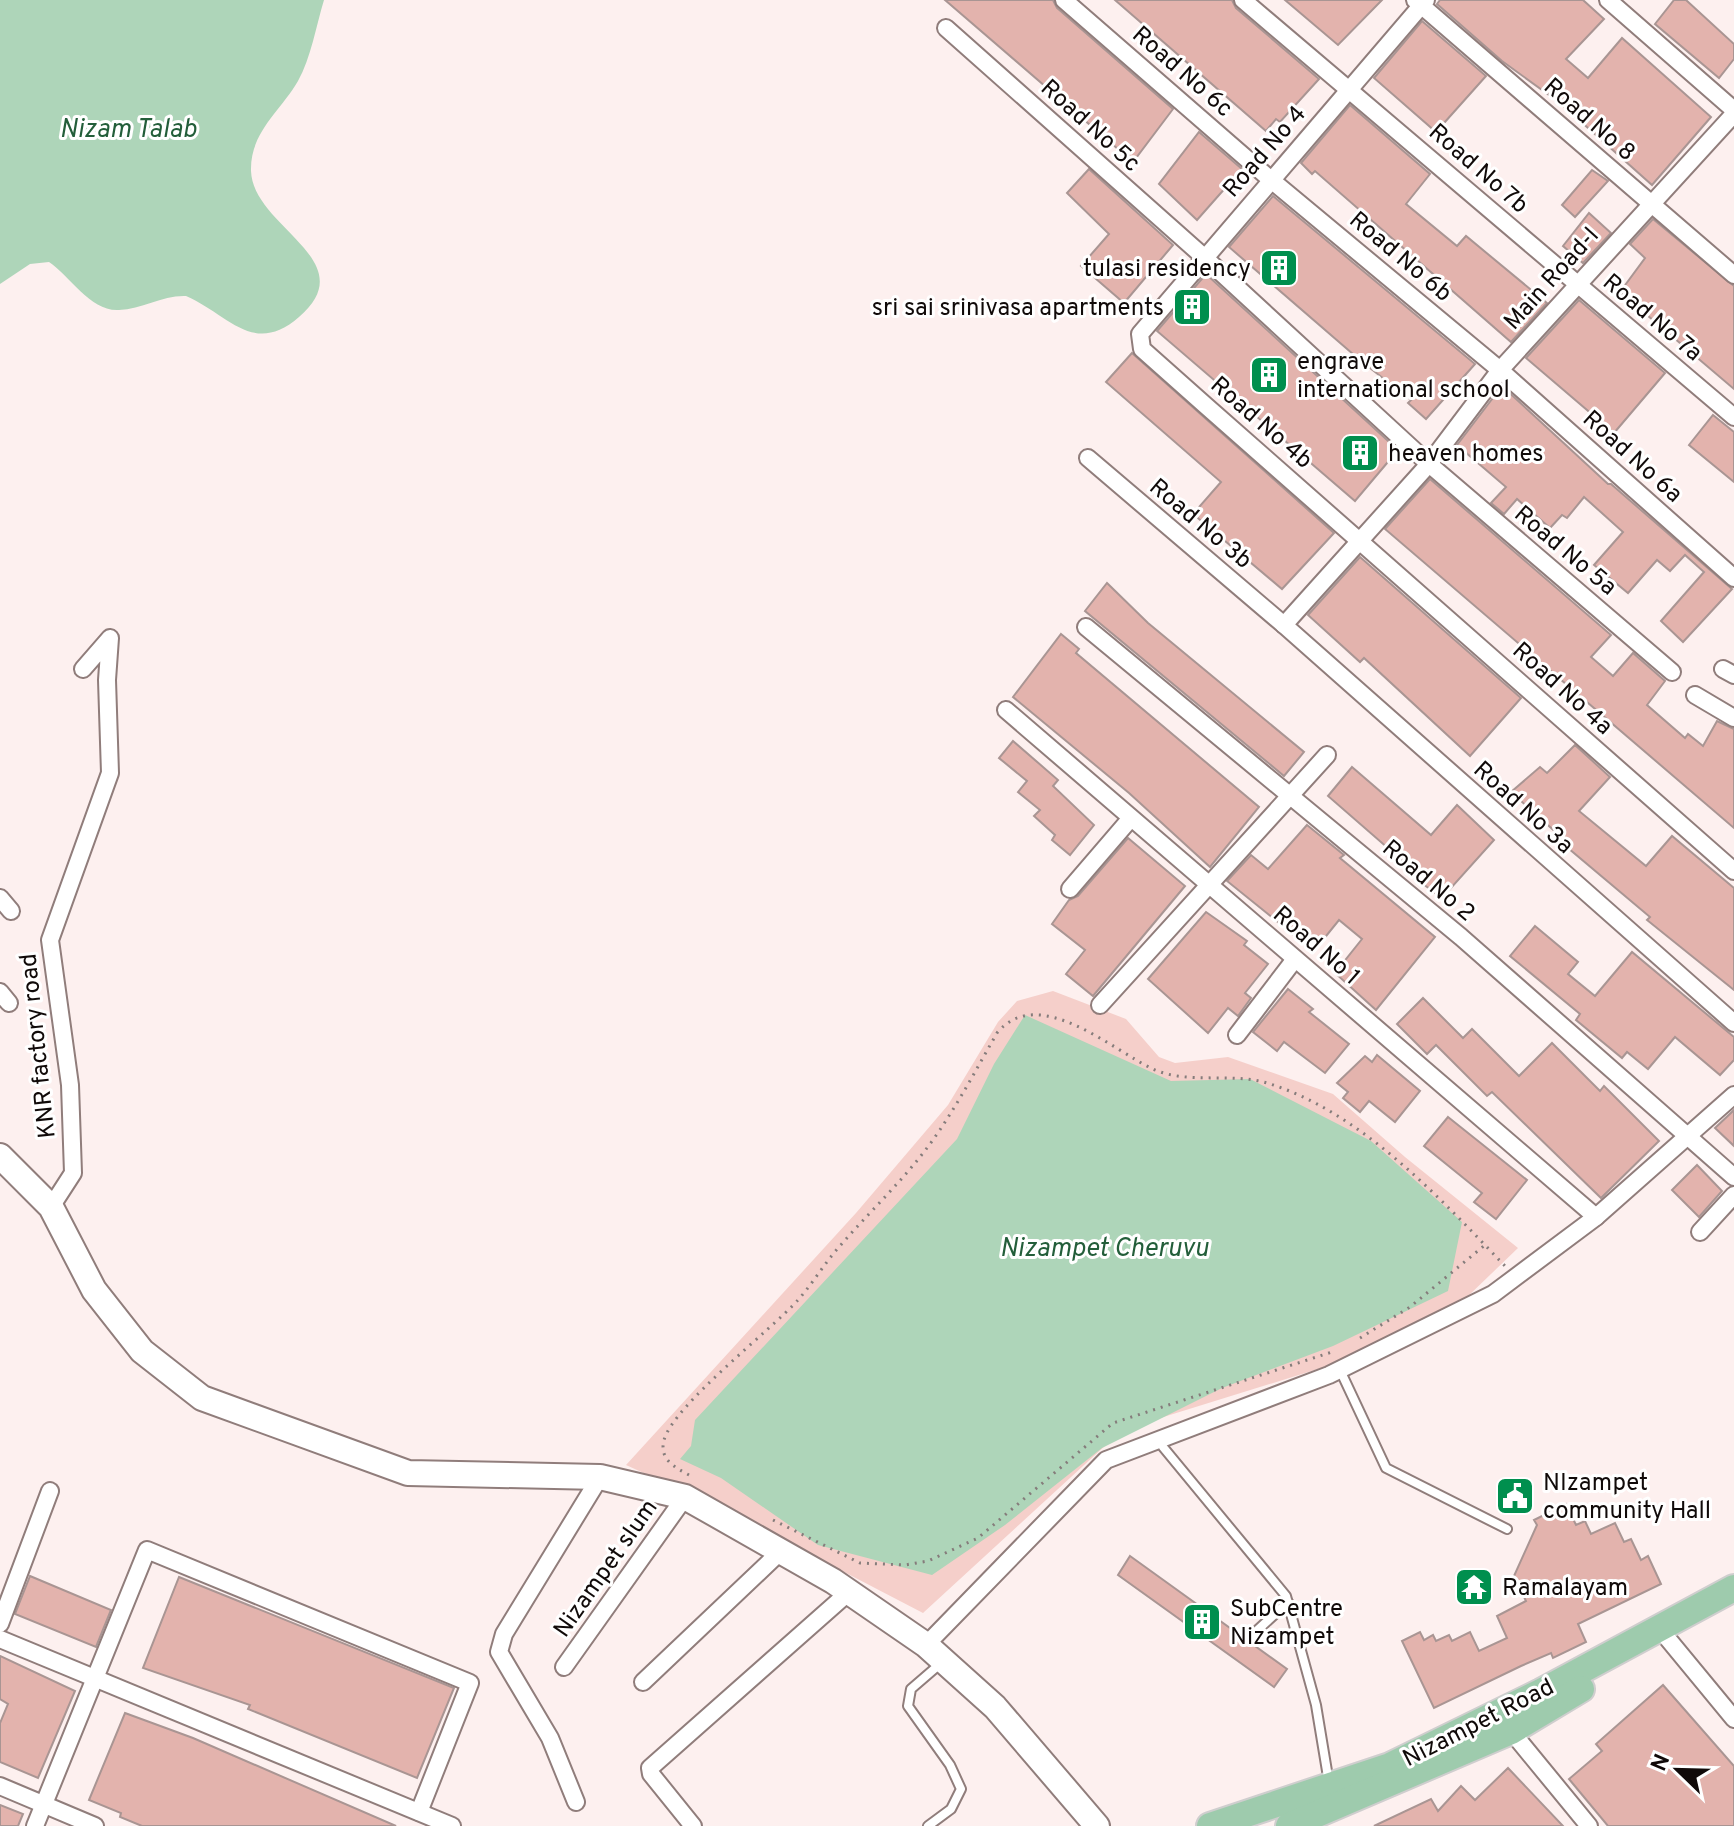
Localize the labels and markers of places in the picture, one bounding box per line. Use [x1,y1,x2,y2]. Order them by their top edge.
building icon: tulasi residency [1258,247,1300,289]
place label: tulasi residency [1083,255,1251,285]
building icon: sri sai srinivasa apartments [1171,286,1213,328]
place label: sri sai srinivasa apartments [872,294,1164,324]
place label: engrave international school [1297,348,1510,406]
building icon: engrave international school [1248,354,1290,396]
building icon: heaven homes [1339,432,1381,474]
place label: heaven homes [1388,440,1543,470]
place label: NIzampet community Hall [1543,1469,1711,1527]
public building icon: NIzampet community Hall [1494,1475,1536,1517]
temple icon: Ramalayam [1453,1566,1495,1608]
place label: Ramalayam [1502,1574,1628,1604]
place label: SubCentre Nizampet [1230,1595,1343,1653]
building icon: SubCentre Nizampet [1181,1601,1223,1643]

